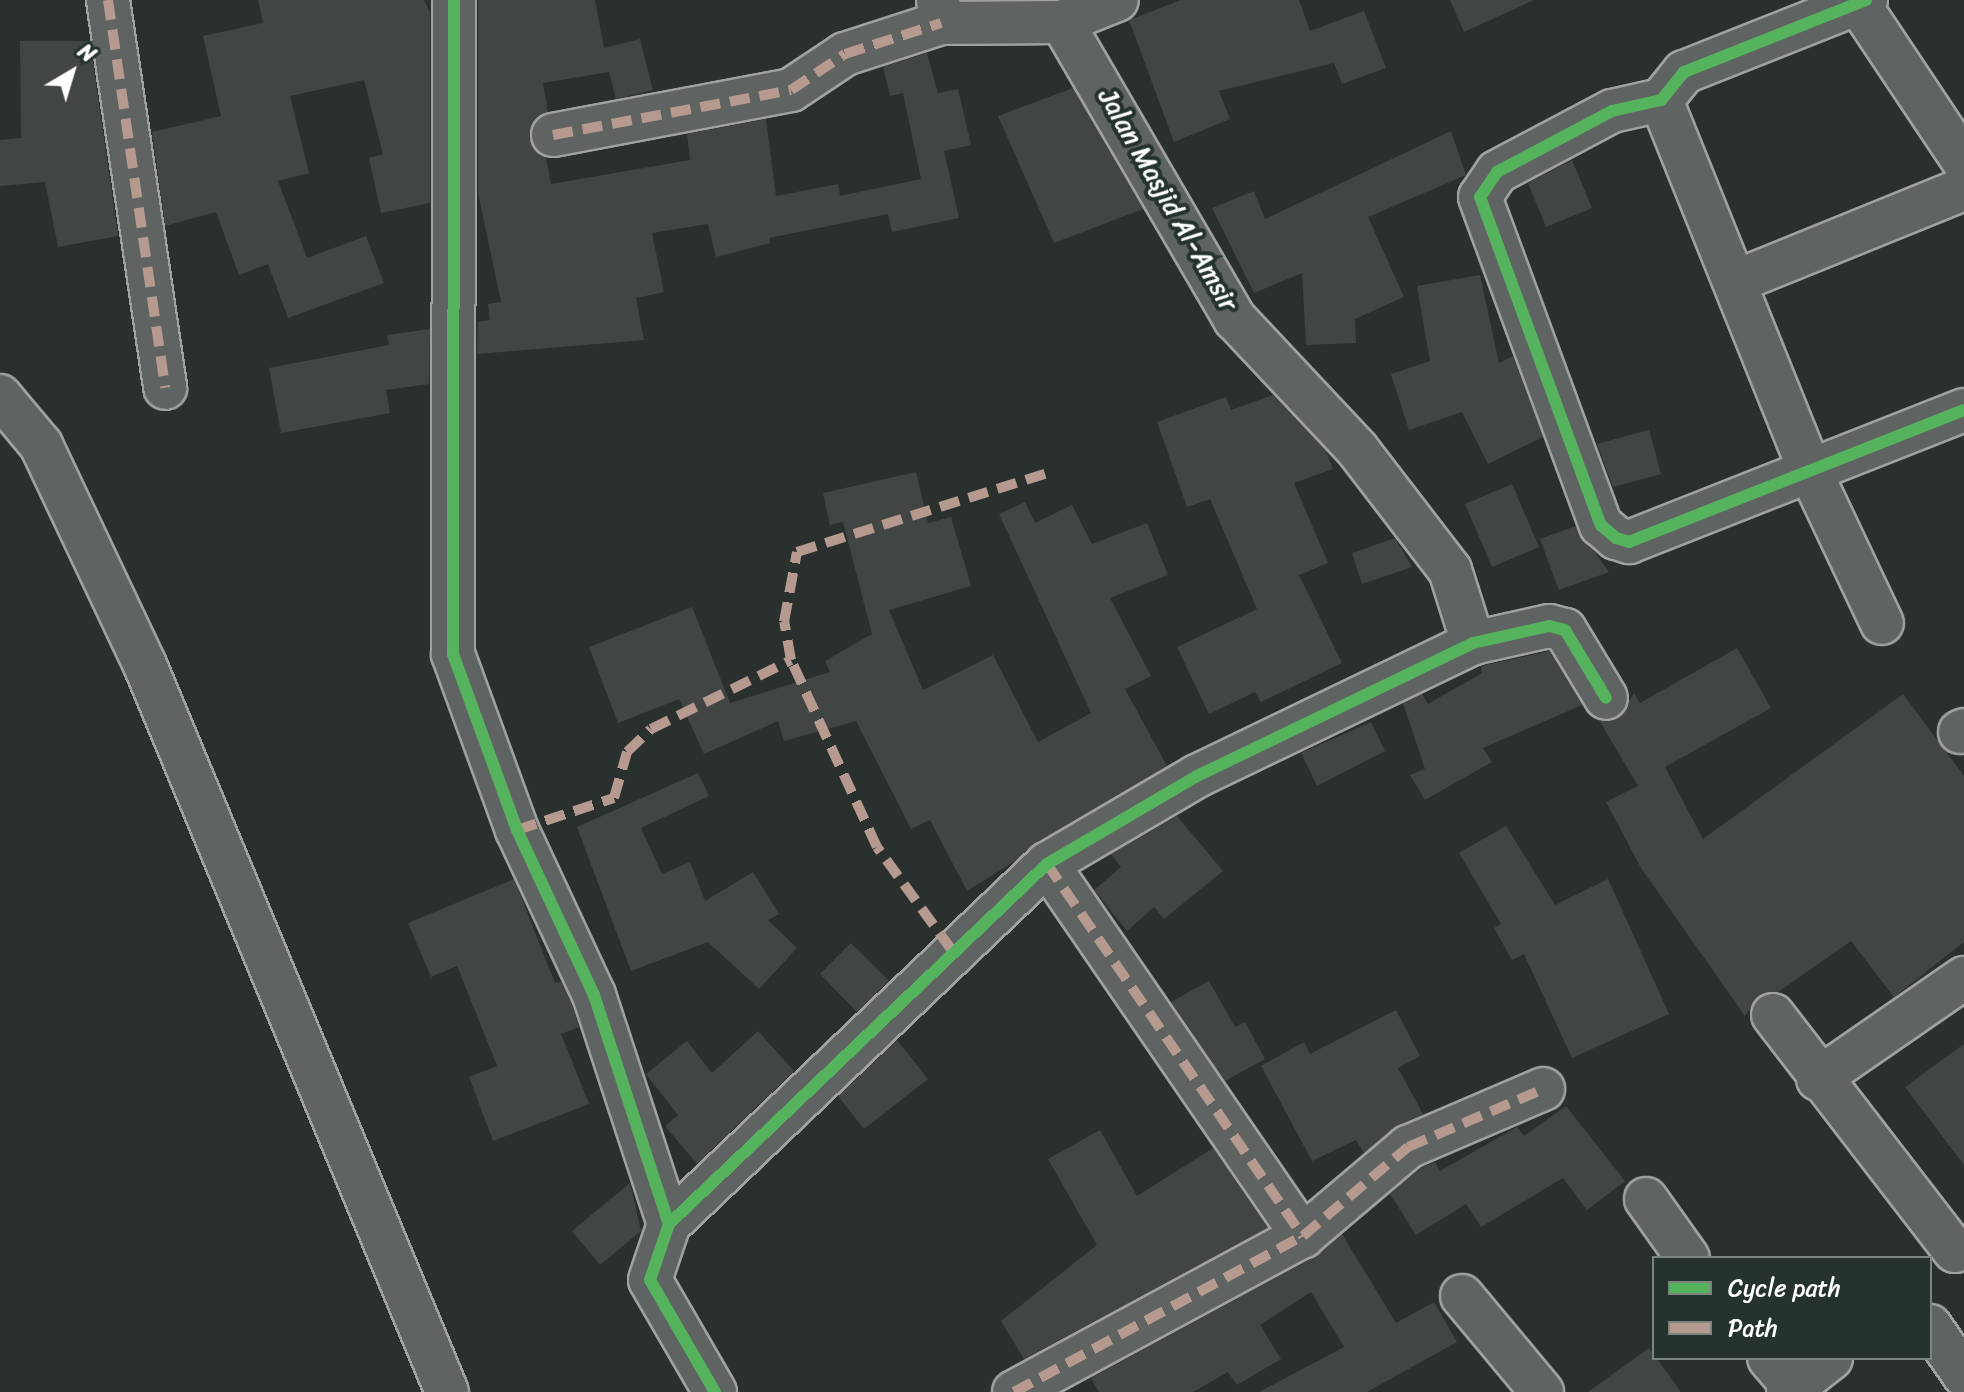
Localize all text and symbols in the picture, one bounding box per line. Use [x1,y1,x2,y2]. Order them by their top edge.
north arrow [32,32,112,112]
text: N [69,33,105,73]
street label: Jalan Masjid Al-Amsir [1092,84,1244,316]
legend [1652,1256,1932,1360]
text: Cycle path [1728,1267,1841,1309]
text: Path [1728,1307,1778,1349]

